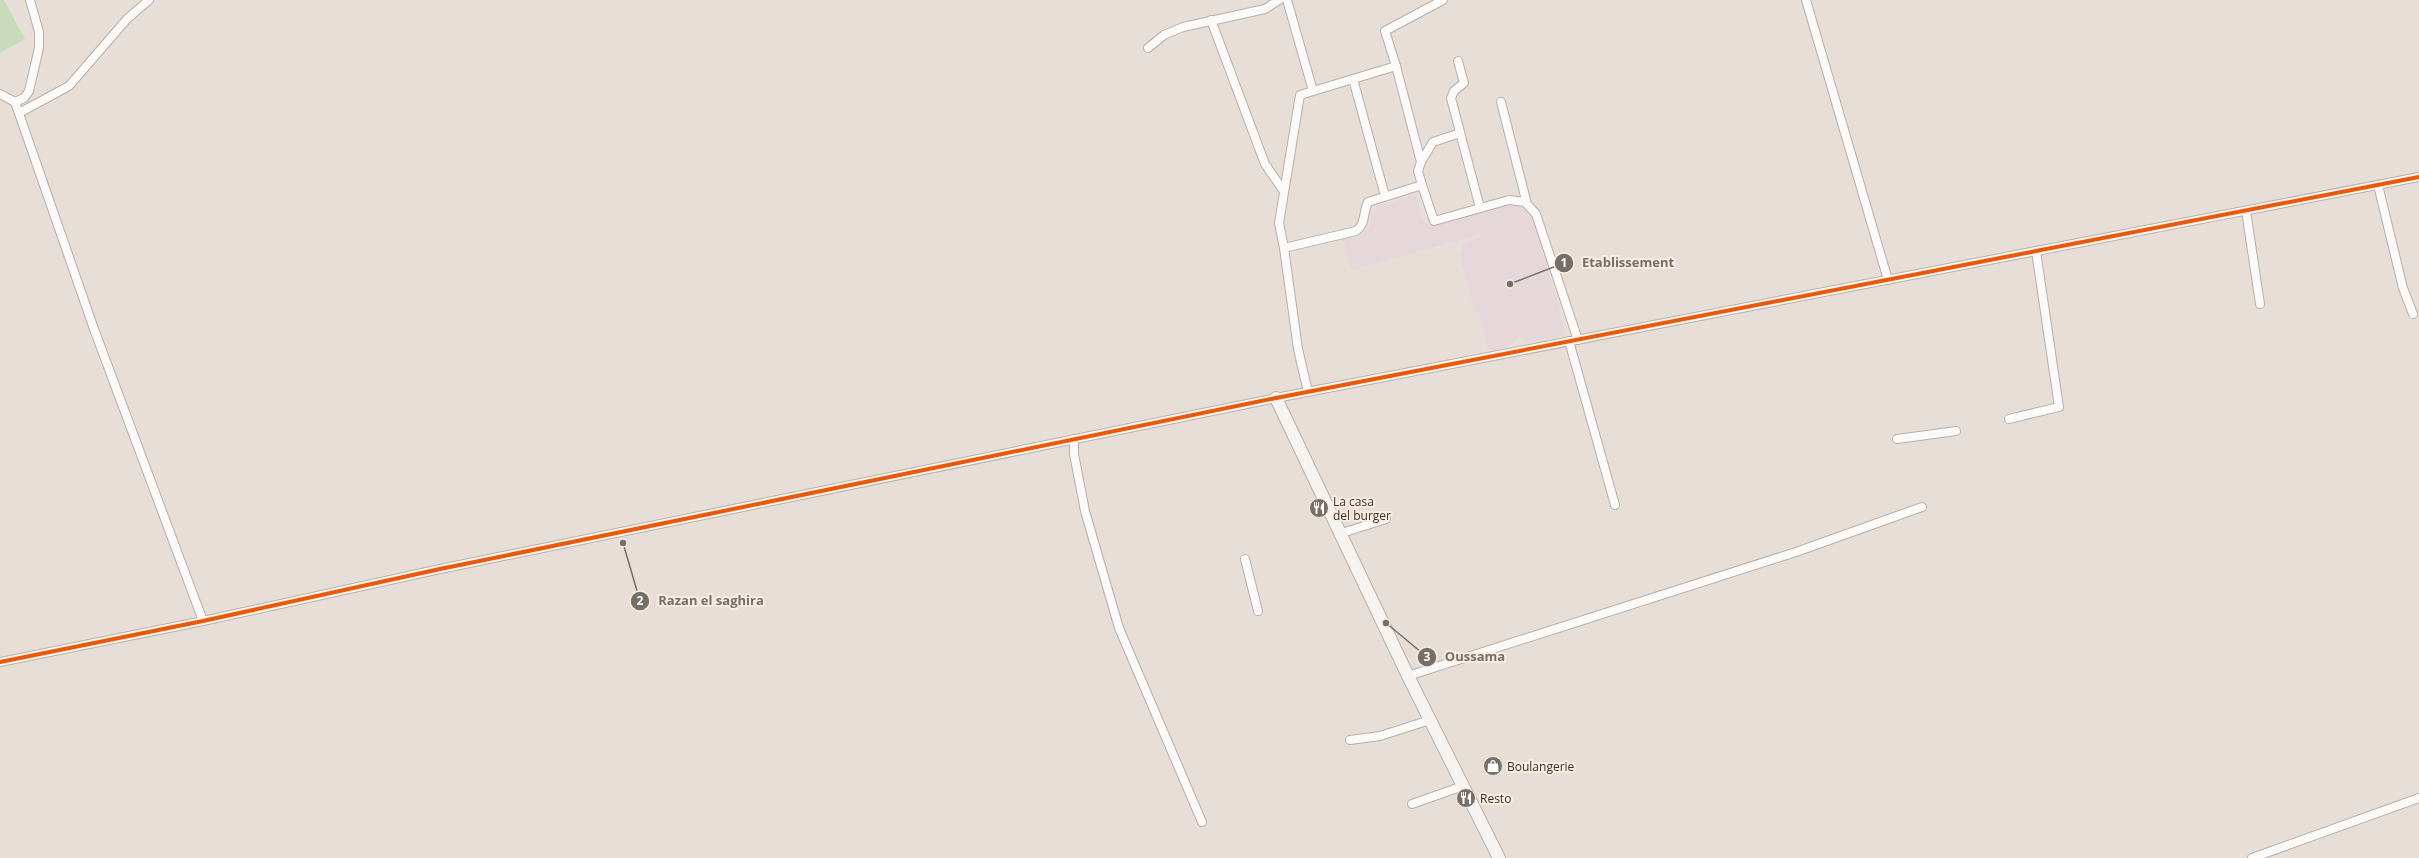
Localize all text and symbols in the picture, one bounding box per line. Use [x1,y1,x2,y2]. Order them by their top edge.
callout: Etablissement [1554,250,1682,275]
text: Etablissement [1582,253,1674,271]
text: 1 [1561,254,1567,271]
place label: La casa del burger [1333,493,1391,524]
restaurant icon: La casa del burger [1308,497,1330,519]
callout: Razan el saghira [630,588,772,613]
text: Razan el saghira [658,591,764,609]
text: 2 [637,592,644,609]
callout: Oussama [1417,644,1513,669]
text: Oussama [1445,647,1505,665]
text: 3 [1424,648,1431,665]
shop icon: Boulangerie [1482,755,1504,777]
place label: Boulangerie [1507,758,1575,775]
restaurant icon: Resto [1455,787,1477,809]
place label: Resto [1480,790,1511,807]

